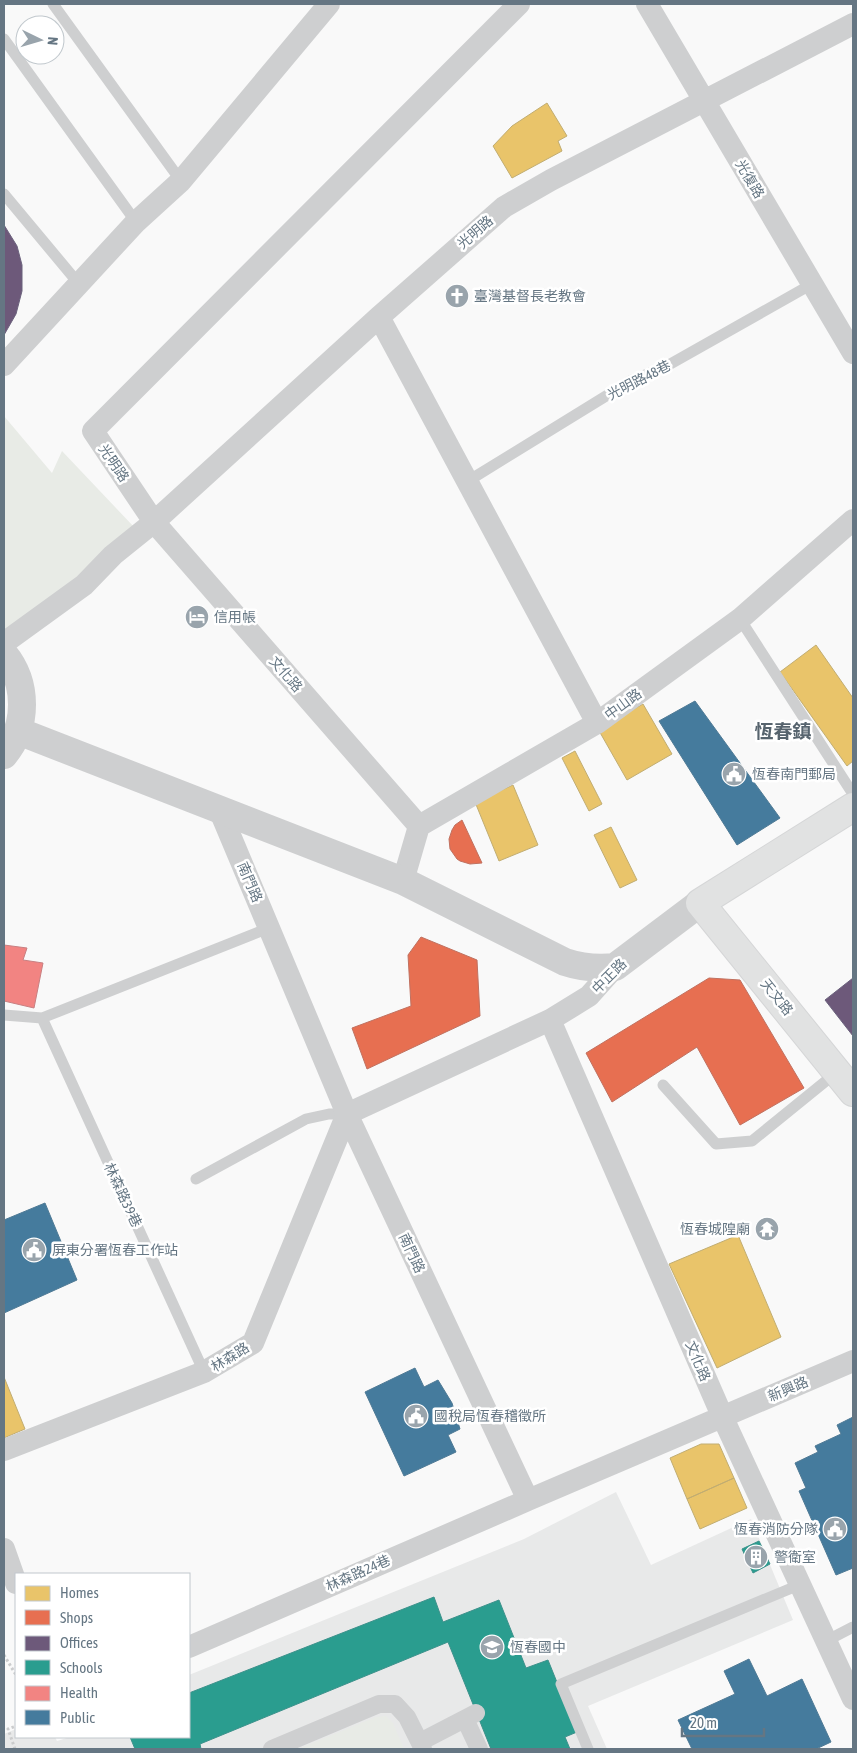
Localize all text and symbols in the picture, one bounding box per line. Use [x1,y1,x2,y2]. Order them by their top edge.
north arrow [15,15,65,65]
text: N [45,36,61,46]
street label: 光復路 [732,157,768,201]
street label: 光明路 [454,212,496,252]
church icon: 臺灣基督長老教會 [444,283,470,309]
place label: 臺灣基督長老教會 [474,288,586,304]
street label: 光明路48巷 [605,357,673,403]
street label: 光明路 [96,441,132,485]
hotel icon: 信用帳 [184,604,210,630]
place label: 信用帳 [214,609,256,625]
street label: 文化路 [266,653,306,695]
street label: 中山路 [601,685,645,723]
district label: 恆春鎮 [754,720,812,742]
public building icon: 恆春南門郵局 [721,761,747,787]
place label: 恆春南門郵局 [752,766,836,782]
street label: 南門路 [234,860,266,904]
street label: 中正路 [588,955,630,997]
street label: 天文路 [758,976,796,1018]
street label: 林森路39巷 [101,1160,145,1230]
temple icon: 恆春城隍廟 [754,1216,780,1242]
place label: 恆春城隍廟 [680,1221,750,1237]
street label: 南門路 [396,1231,428,1275]
public building icon: 屏東分署恆春工作站 [21,1237,47,1263]
place label: 屏東分署恆春工作站 [52,1242,178,1258]
street label: 林森路 [208,1339,252,1375]
street label: 文化路 [682,1339,714,1383]
street label: 新興路 [766,1373,810,1405]
public building icon: 國稅局恆春稽徵所 [403,1403,429,1429]
place label: 國稅局恆春稽徵所 [434,1408,546,1424]
public building icon: 恆春消防分隊 [822,1516,848,1542]
place label: 恆春消防分隊 [734,1521,818,1537]
building icon: 警衛室 [743,1544,769,1570]
place label: 警衛室 [774,1549,816,1565]
street label: 林森路24巷 [323,1552,393,1594]
legend [15,1573,190,1738]
text: Homes [60,1584,99,1601]
text: Shops [60,1609,93,1626]
text: Offices [60,1634,98,1651]
school or university icon: 恆春國中 [479,1634,505,1660]
place label: 恆春國中 [510,1639,566,1655]
text: Schools [60,1659,103,1676]
text: Health [60,1684,98,1701]
scale bar [682,1706,764,1738]
text: Public [60,1709,95,1726]
text: 20 m [690,1714,717,1731]

